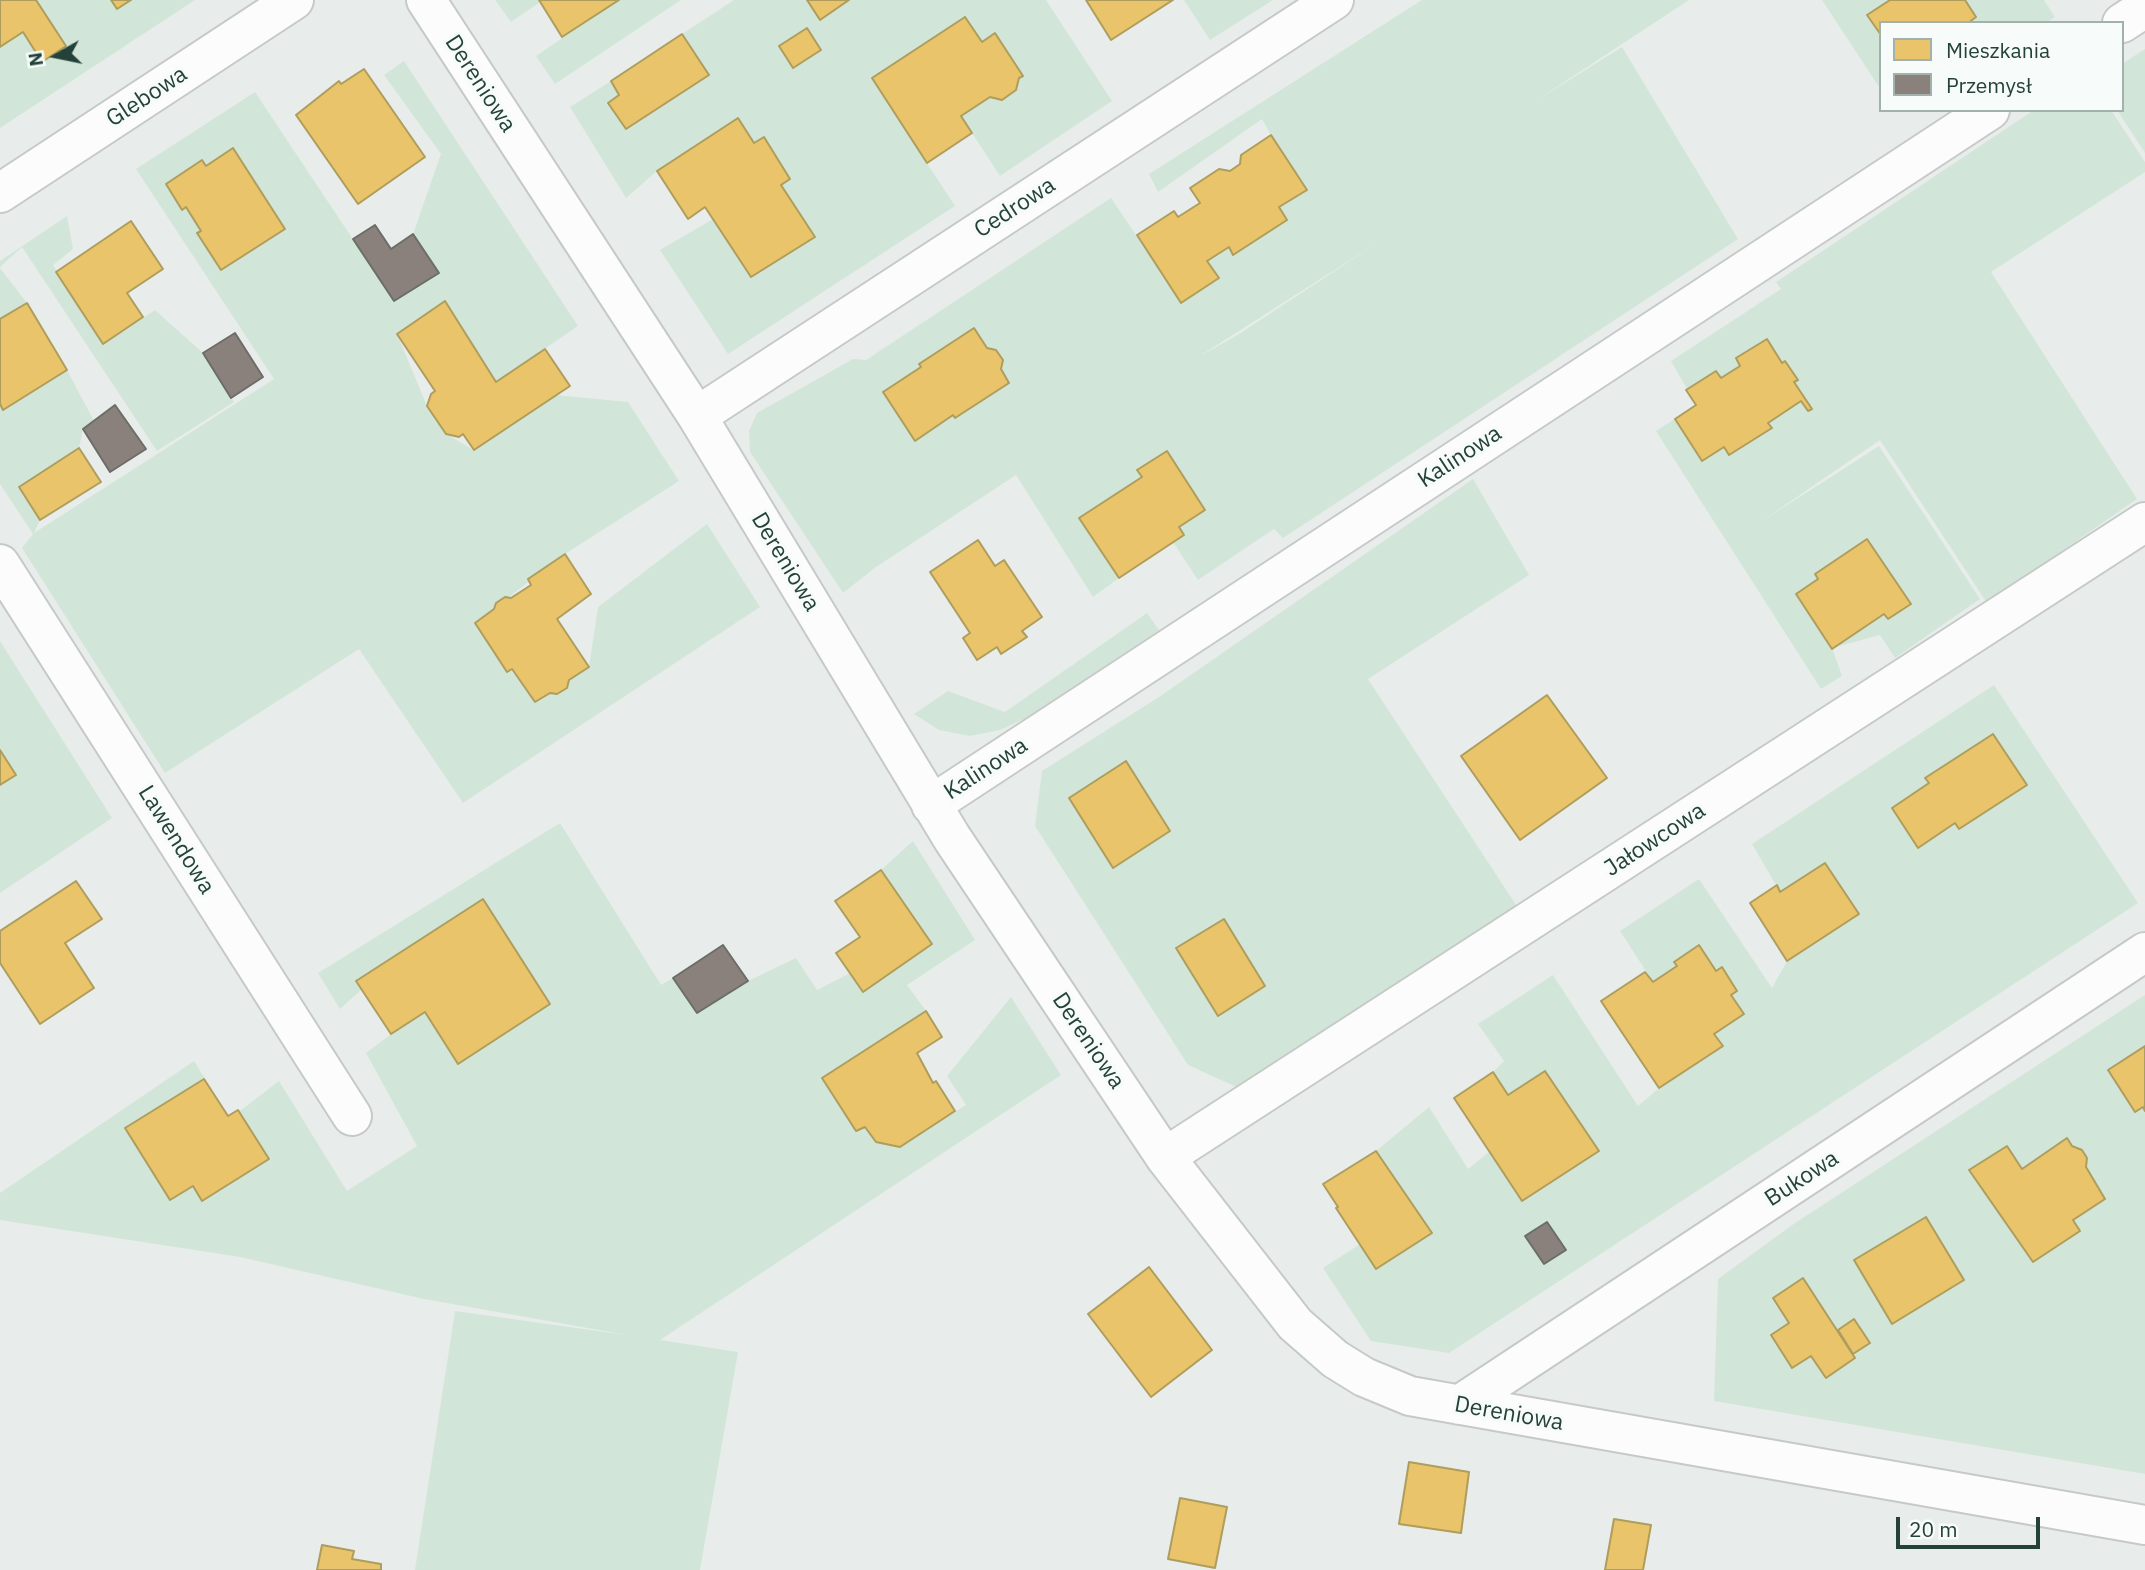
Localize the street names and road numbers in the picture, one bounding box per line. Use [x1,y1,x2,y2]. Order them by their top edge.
street label: Dereniowa [438,30,522,138]
street label: Glebowa [101,61,193,133]
street label: Cedrowa [969,172,1061,244]
street label: Kalinowa [1413,420,1507,494]
street label: Dereniowa [745,508,825,616]
street label: Kalinowa [939,732,1033,806]
street label: Lawendowa [132,781,220,899]
street label: Jałowcowa [1599,797,1711,883]
street label: Dereniowa [1046,988,1130,1094]
street label: Bukowa [1760,1145,1844,1213]
street label: Dereniowa [1452,1391,1566,1437]

